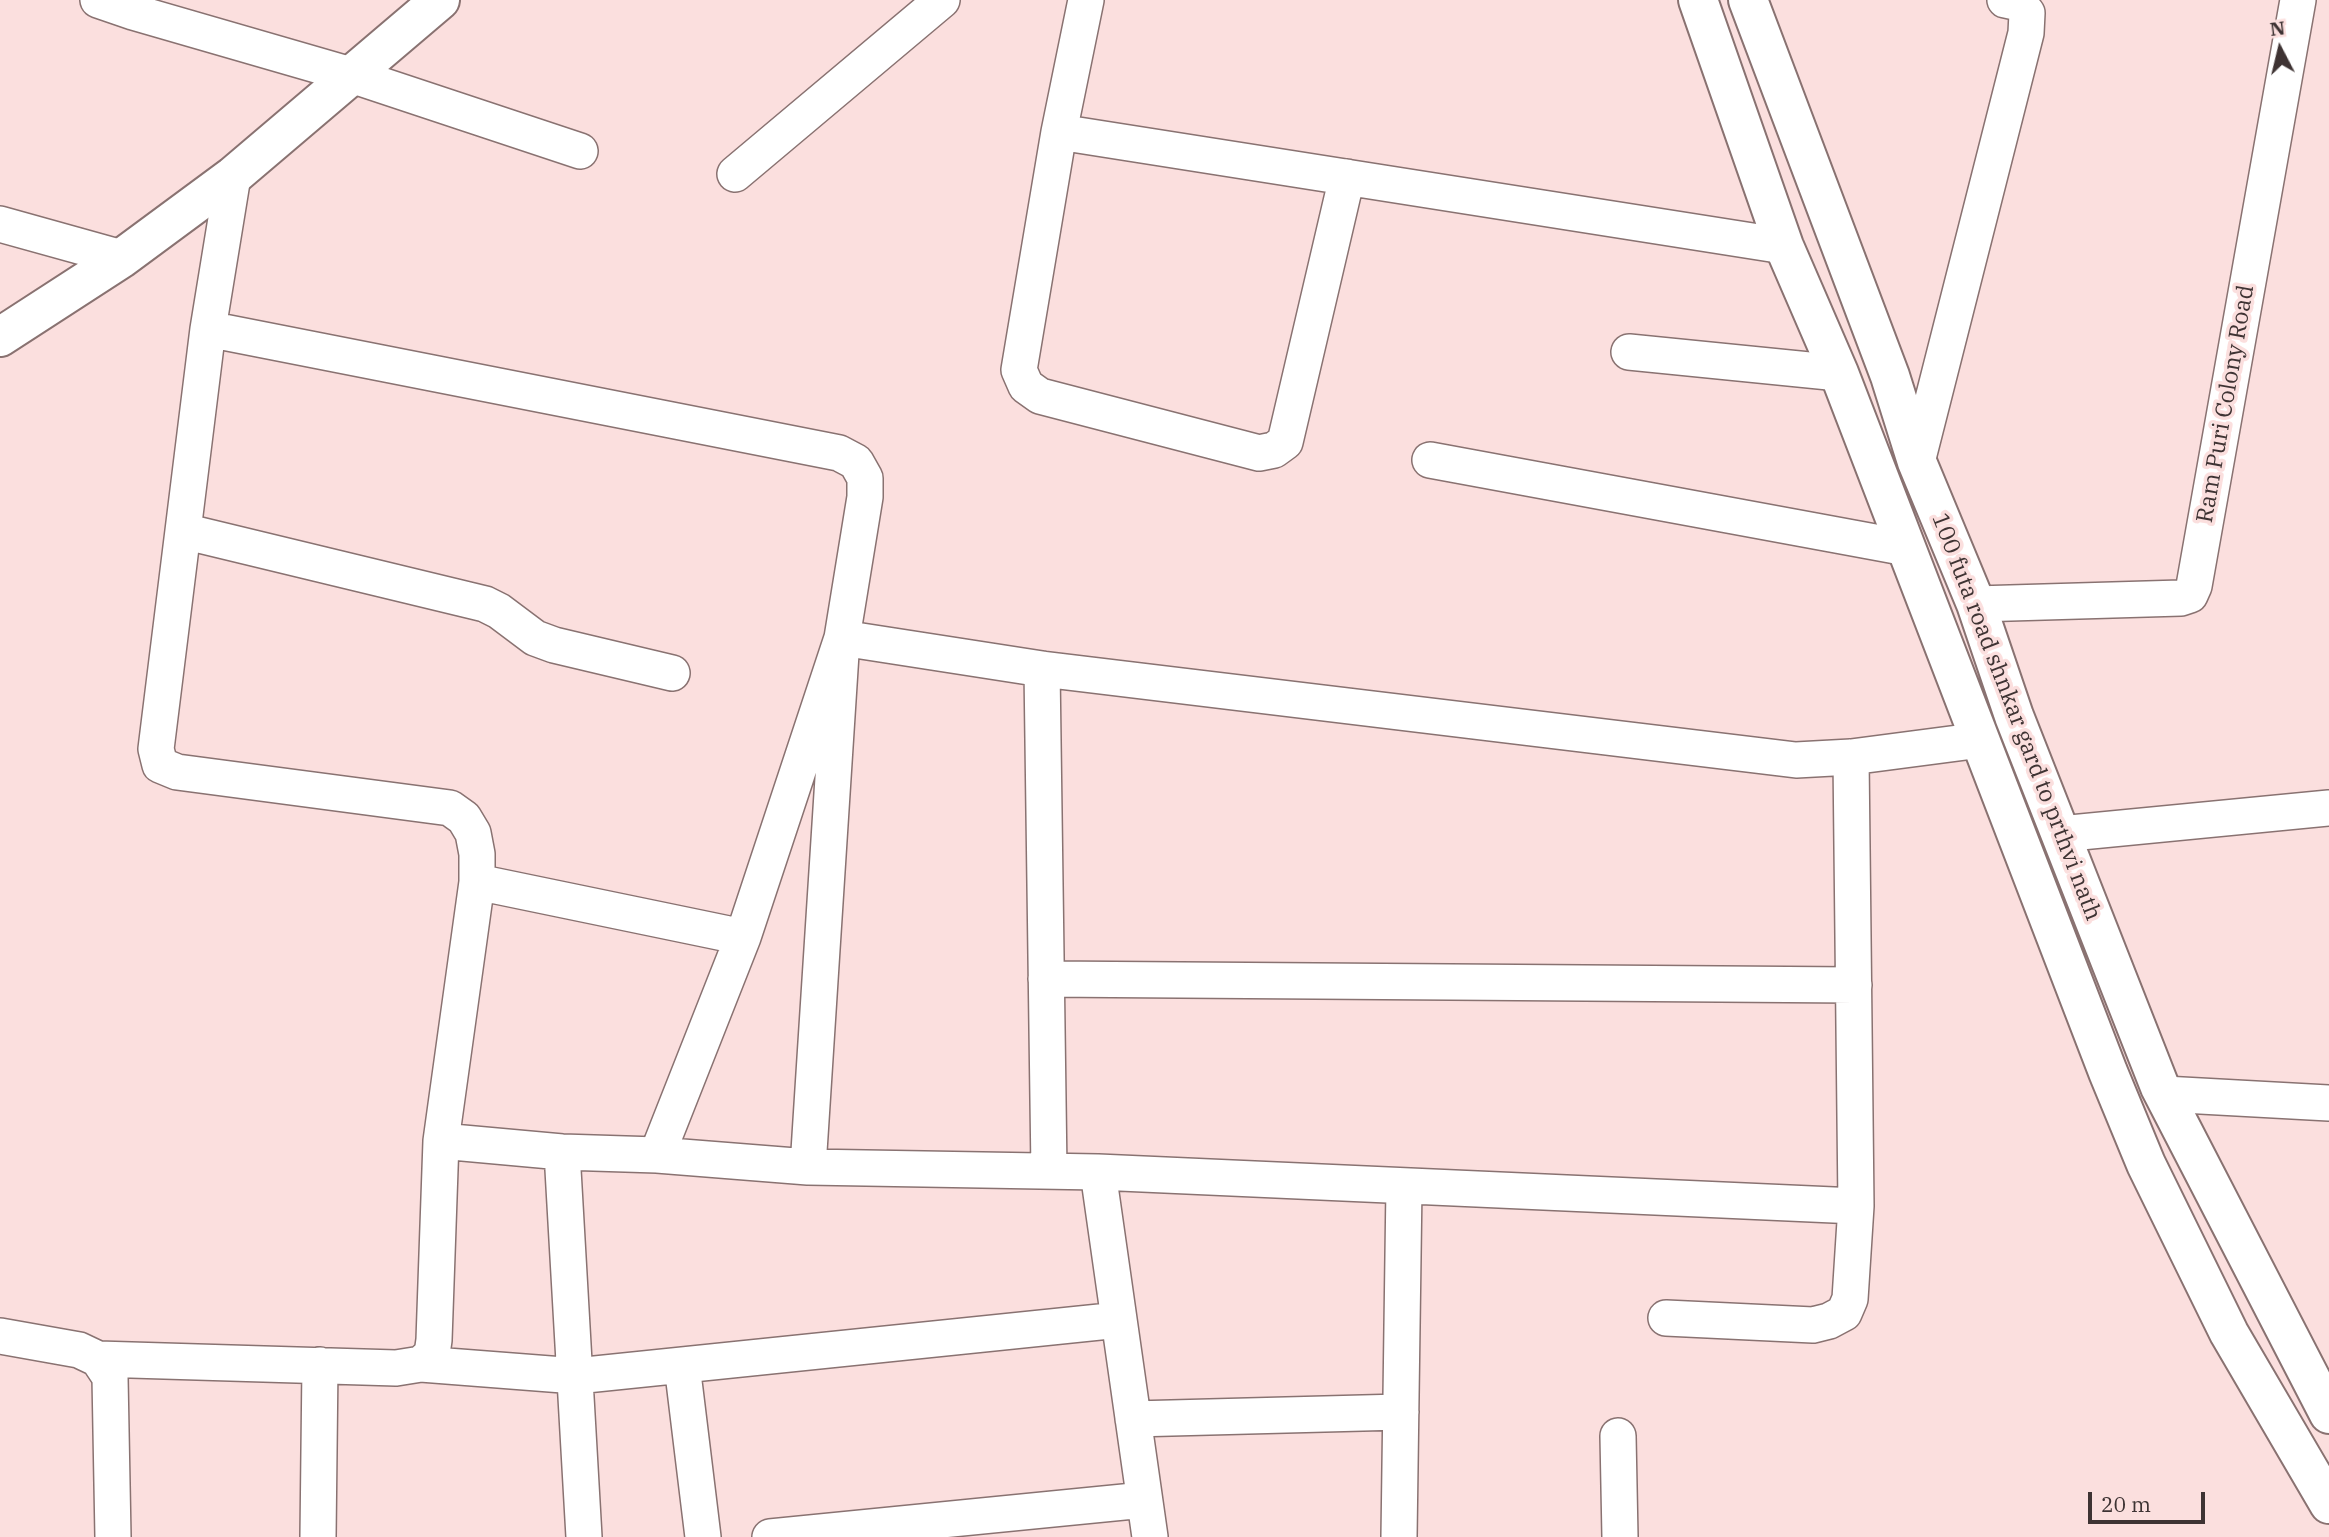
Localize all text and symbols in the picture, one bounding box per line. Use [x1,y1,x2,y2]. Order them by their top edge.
north arrow [2245,14,2315,84]
text: N [2269,15,2286,41]
street label: Ram Puri Colony Road [2191,283,2261,525]
street label: 100 futa road shnkar gard to prthvi nath [1925,510,2107,924]
scale bar [2091,1478,2208,1522]
text: 20 m [2101,1490,2151,1518]

